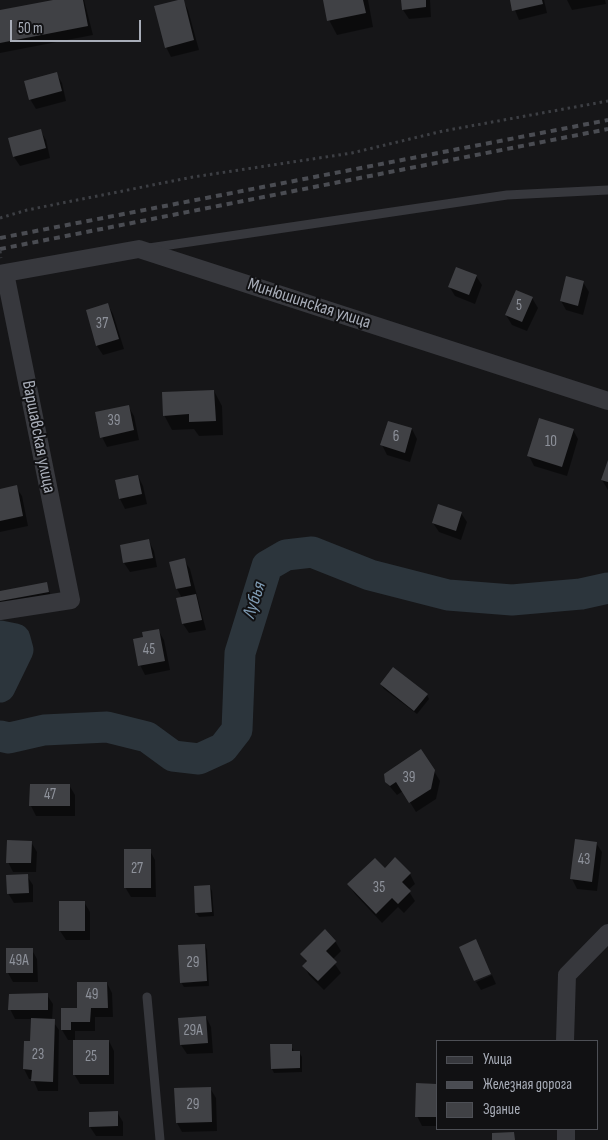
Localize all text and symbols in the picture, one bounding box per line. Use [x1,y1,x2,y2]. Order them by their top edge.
scale bar [12,10,144,42]
text: 50 m [18,19,43,38]
street label: Минюшинская улица [245,274,373,334]
house number: 5 [516,297,522,315]
house number: 37 [96,315,108,333]
street label: Варшавская улица [17,379,59,495]
house number: 39 [108,412,120,430]
house number: 6 [393,428,399,446]
house number: 10 [545,433,557,451]
water label: Лубья [238,579,272,621]
house number: 45 [143,641,155,659]
house number: 39 [403,769,415,787]
house number: 47 [44,786,56,804]
house number: 43 [578,851,590,869]
house number: 27 [131,860,143,878]
house number: 35 [373,879,385,897]
house number: 49А [9,952,29,970]
house number: 29 [187,954,199,972]
house number: 49 [86,986,98,1004]
house number: 29А [183,1022,203,1040]
legend [436,1040,598,1130]
house number: 23 [32,1046,44,1064]
house number: 25 [85,1048,97,1066]
text: Улица [483,1050,512,1069]
text: Железная дорога [483,1075,572,1094]
house number: 29 [187,1096,199,1114]
text: Здание [483,1100,520,1119]

